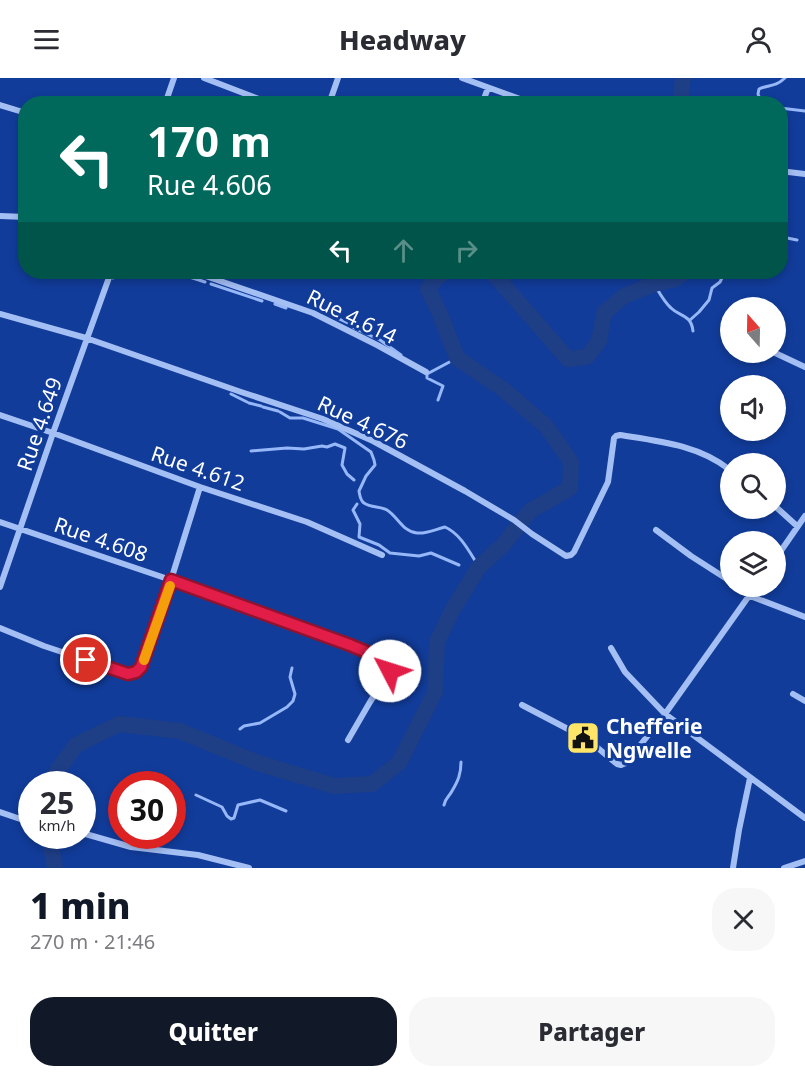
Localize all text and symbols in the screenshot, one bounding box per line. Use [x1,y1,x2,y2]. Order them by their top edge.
text: Headway [339,21,466,58]
icon: menu [30,23,63,56]
icon: person [742,23,775,56]
text: 170 m [147,112,271,169]
icon: left [48,120,126,198]
text: Rue 4.606 [147,166,272,203]
icon: left [324,234,357,267]
icon: ahead [387,234,420,267]
icon: right [450,234,483,267]
street label: Rue 4.614 [302,282,402,350]
north arrow [720,297,786,363]
map controls [720,297,786,597]
street label: Rue 4.649 [10,374,68,474]
button: sound [720,375,786,441]
street label: Rue 4.676 [313,389,413,455]
street label: Rue 4.612 [148,439,248,497]
button: search [720,453,786,519]
street label: Rue 4.608 [51,510,151,568]
button: layers [720,531,786,597]
pin [60,634,111,685]
position arrow [358,639,422,703]
icon: arrive [69,643,102,676]
place label: Chefferie Ngwelle [606,712,703,764]
public building icon: Chefferie Ngwelle [565,720,601,756]
speed limit sign: 30 [108,771,186,849]
text: 25 [40,782,74,823]
text: km/h [39,815,75,835]
text: 1 min [30,881,131,930]
button: close [712,888,775,951]
text: 270 m · 21:46 [30,928,155,955]
button: Quitter [30,997,397,1066]
button: Partager [409,997,775,1066]

